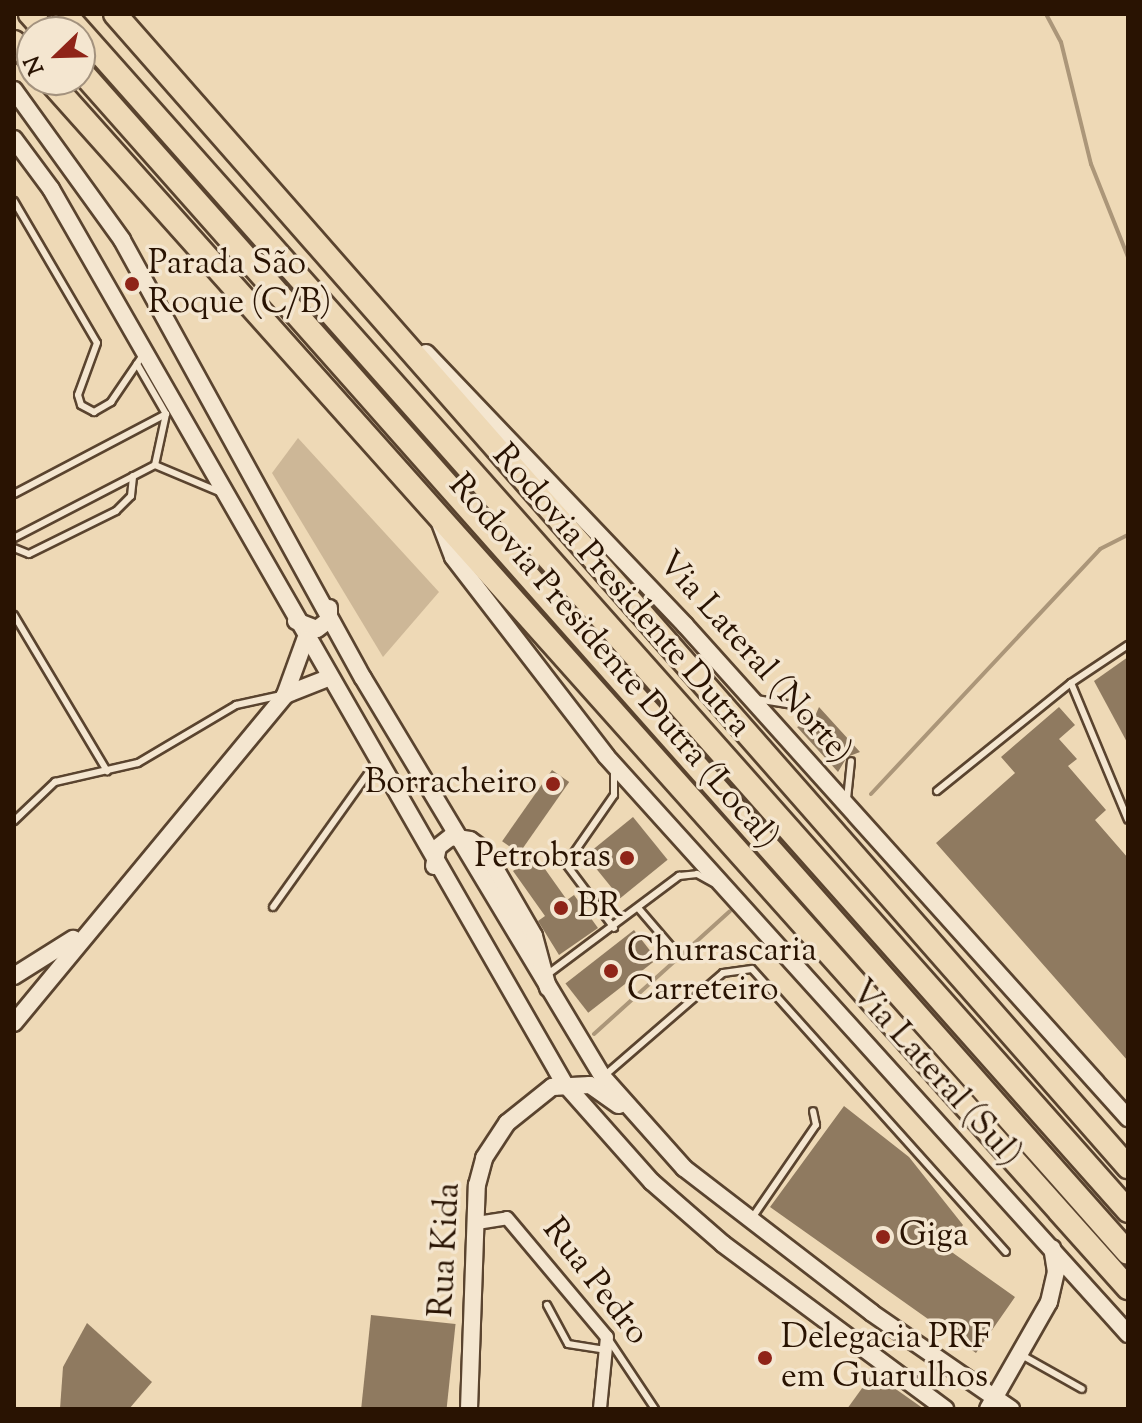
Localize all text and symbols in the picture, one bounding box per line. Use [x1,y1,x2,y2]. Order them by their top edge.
north arrow [16,16,96,96]
text: N [18,50,54,79]
place label: Parada São Roque (C/B) [148,244,331,324]
marker: Parada São Roque (C/B) [123,275,141,293]
street label: Rodovia Presidente Dutra [483,436,759,746]
street label: Rodovia Presidente Dutra (Local) [439,466,787,858]
street label: Via Lateral (Norte) [648,544,860,772]
place label: Borracheiro [365,764,537,804]
marker: Borracheiro [544,775,562,793]
place label: Petrobras [475,838,611,878]
marker: Petrobras [618,849,636,867]
place label: BR [577,888,623,928]
marker: BR [552,899,570,917]
place label: Churrascaria Carreteiro [627,931,817,1010]
marker: Churrascaria Carreteiro [602,962,620,980]
street label: Via Lateral (Sul) [841,972,1029,1176]
street label: Rua Kida [422,1182,470,1318]
street label: Rua Pedro [533,1210,657,1354]
place label: Giga [899,1217,969,1257]
marker: Giga [874,1228,892,1246]
place label: Delegacia PRF em Guarulhos [781,1318,991,1398]
marker: Delegacia PRF em Guarulhos [756,1349,774,1367]

